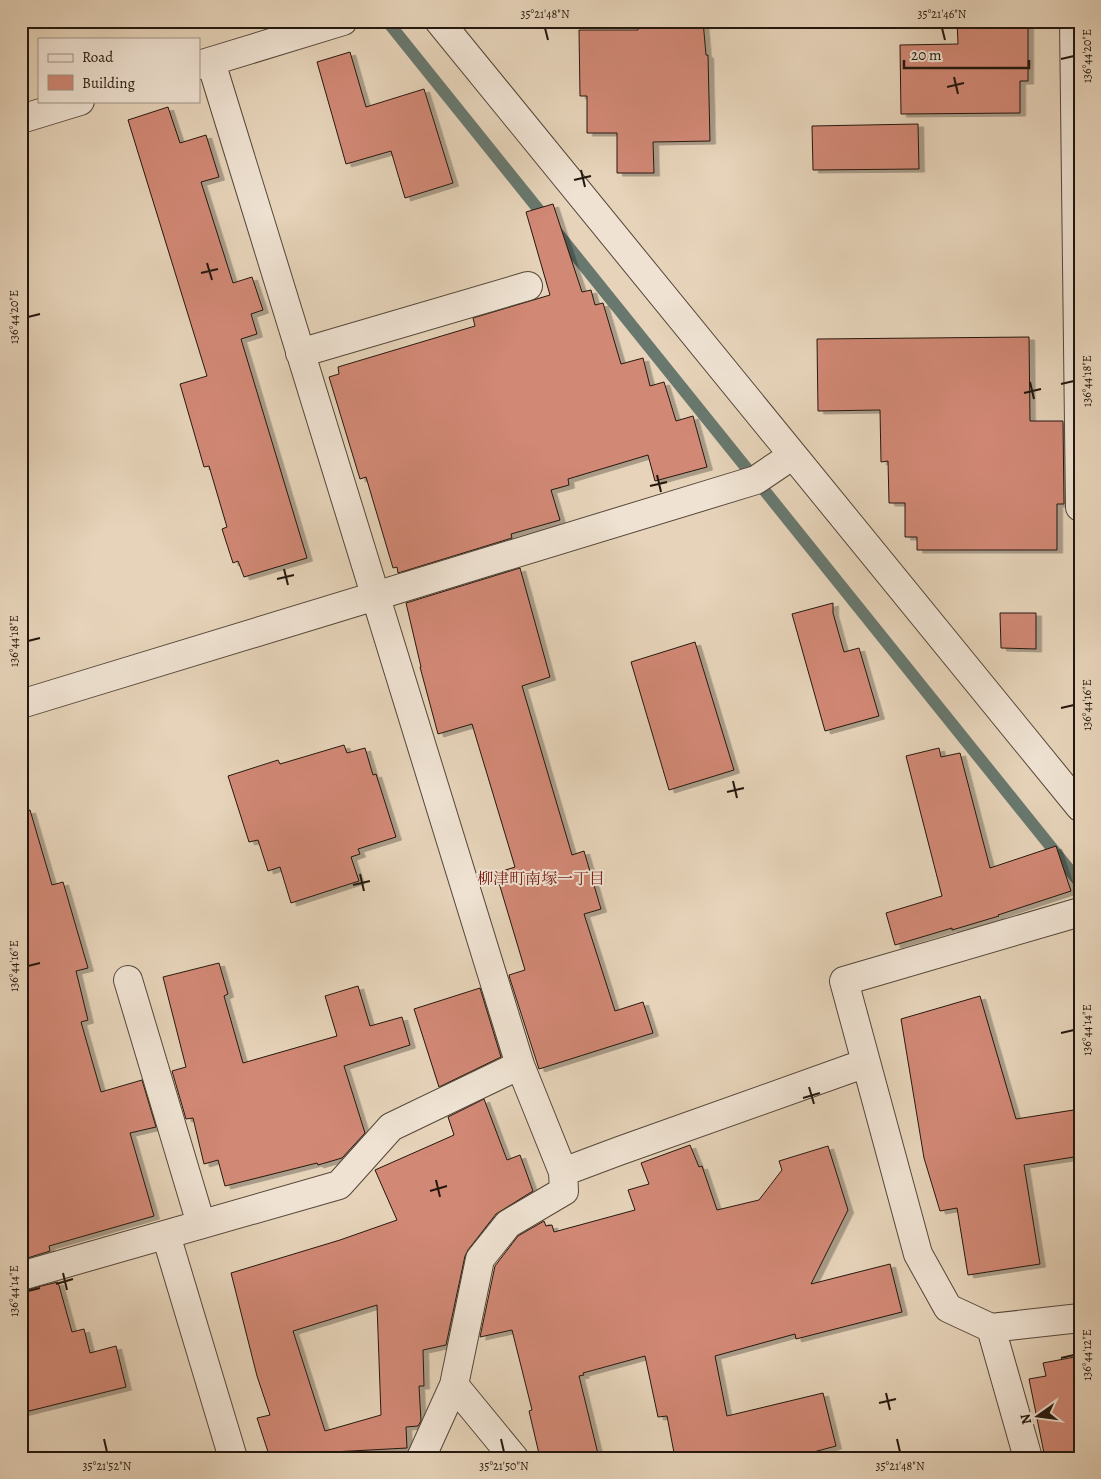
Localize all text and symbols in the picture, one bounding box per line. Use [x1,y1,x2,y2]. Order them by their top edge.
text: 35°21'48"N [520,6,570,22]
text: 35°21'46"N [918,6,967,22]
text: 136°44'20"E [1079,29,1095,83]
legend [38,38,200,102]
scale bar [904,38,1028,70]
text: 20 m [911,45,942,65]
text: Road [82,47,114,67]
text: Building [82,73,135,93]
text: 136°44'20"E [6,290,22,344]
text: 136°44'18"E [1079,355,1095,407]
text: 136°44'18"E [6,615,22,667]
text: 136°44'16"E [1079,679,1095,731]
district label: 柳津町南塚一丁目 [477,868,605,890]
text: 136°44'16"E [6,940,22,992]
text: 136°44'14"E [1079,1004,1095,1056]
text: 136°44'14"E [6,1265,22,1317]
text: 136°44'12"E [1079,1329,1095,1381]
north arrow [1014,1392,1064,1442]
text: N [1015,1412,1036,1426]
text: 35°21'52"N [83,1458,132,1474]
text: 35°21'50"N [479,1458,529,1474]
text: 35°21'48"N [875,1458,925,1474]

